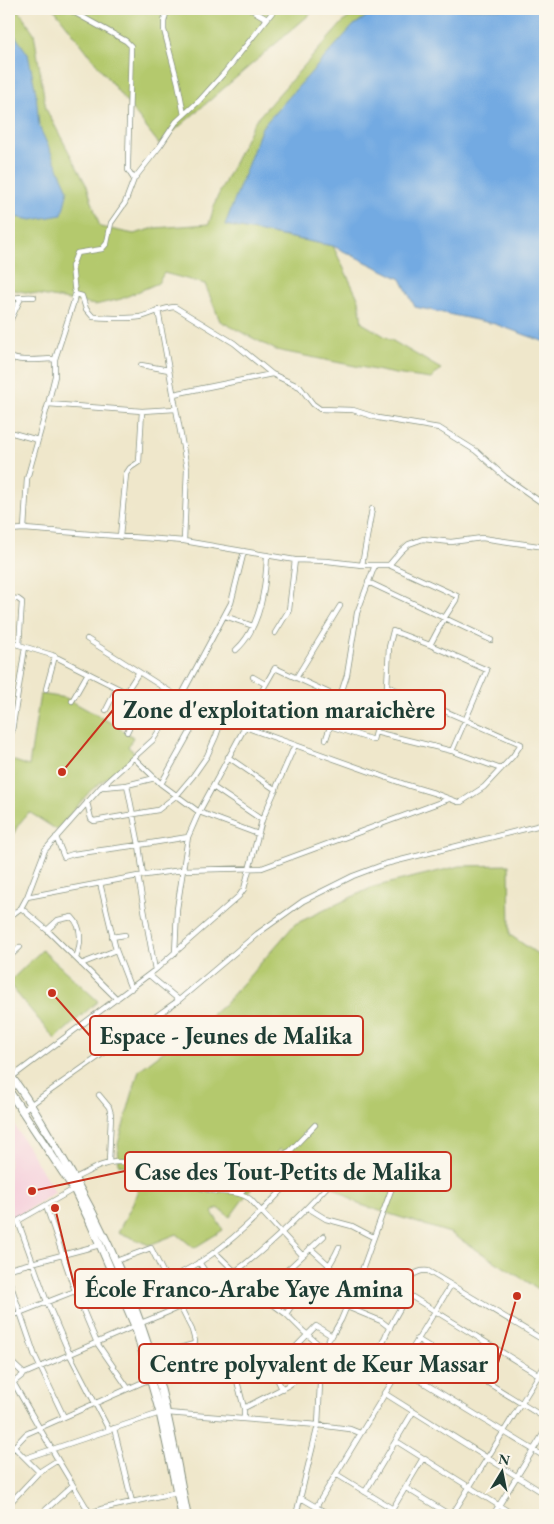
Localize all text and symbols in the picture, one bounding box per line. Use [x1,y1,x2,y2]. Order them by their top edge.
callout: Zone d'exploitation maraichère [113,690,445,729]
text: Zone d'exploitation maraichère [123,694,435,725]
callout: Espace - Jeunes de Malika [90,1016,363,1055]
text: Espace - Jeunes de Malika [100,1020,353,1051]
callout: Case des Tout-Petits de Malika [125,1152,451,1191]
text: Case des Tout-Petits de Malika [135,1156,442,1187]
callout: École Franco-Arabe Yaye Amina [75,1269,413,1308]
text: École Franco-Arabe Yaye Amina [85,1273,404,1305]
callout: Centre polyvalent de Keur Massar [139,1344,498,1383]
text: Centre polyvalent de Keur Massar [150,1348,488,1380]
north arrow [476,1446,526,1496]
text: N [497,1449,512,1469]

